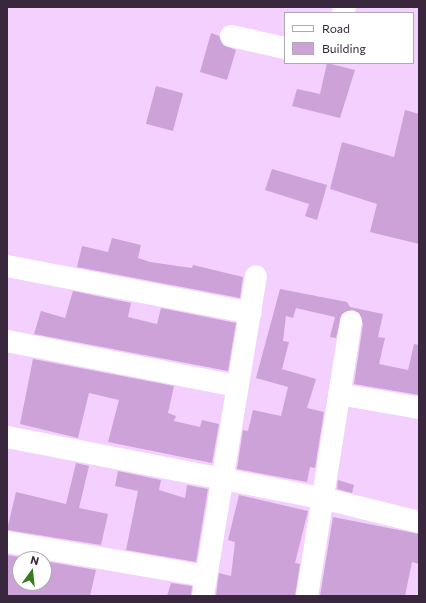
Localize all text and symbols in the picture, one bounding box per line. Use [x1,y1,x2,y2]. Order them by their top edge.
legend [284,12,414,64]
text: Road [322,21,350,35]
text: Building [322,41,366,55]
north arrow [12,551,52,591]
text: N [29,553,41,567]

